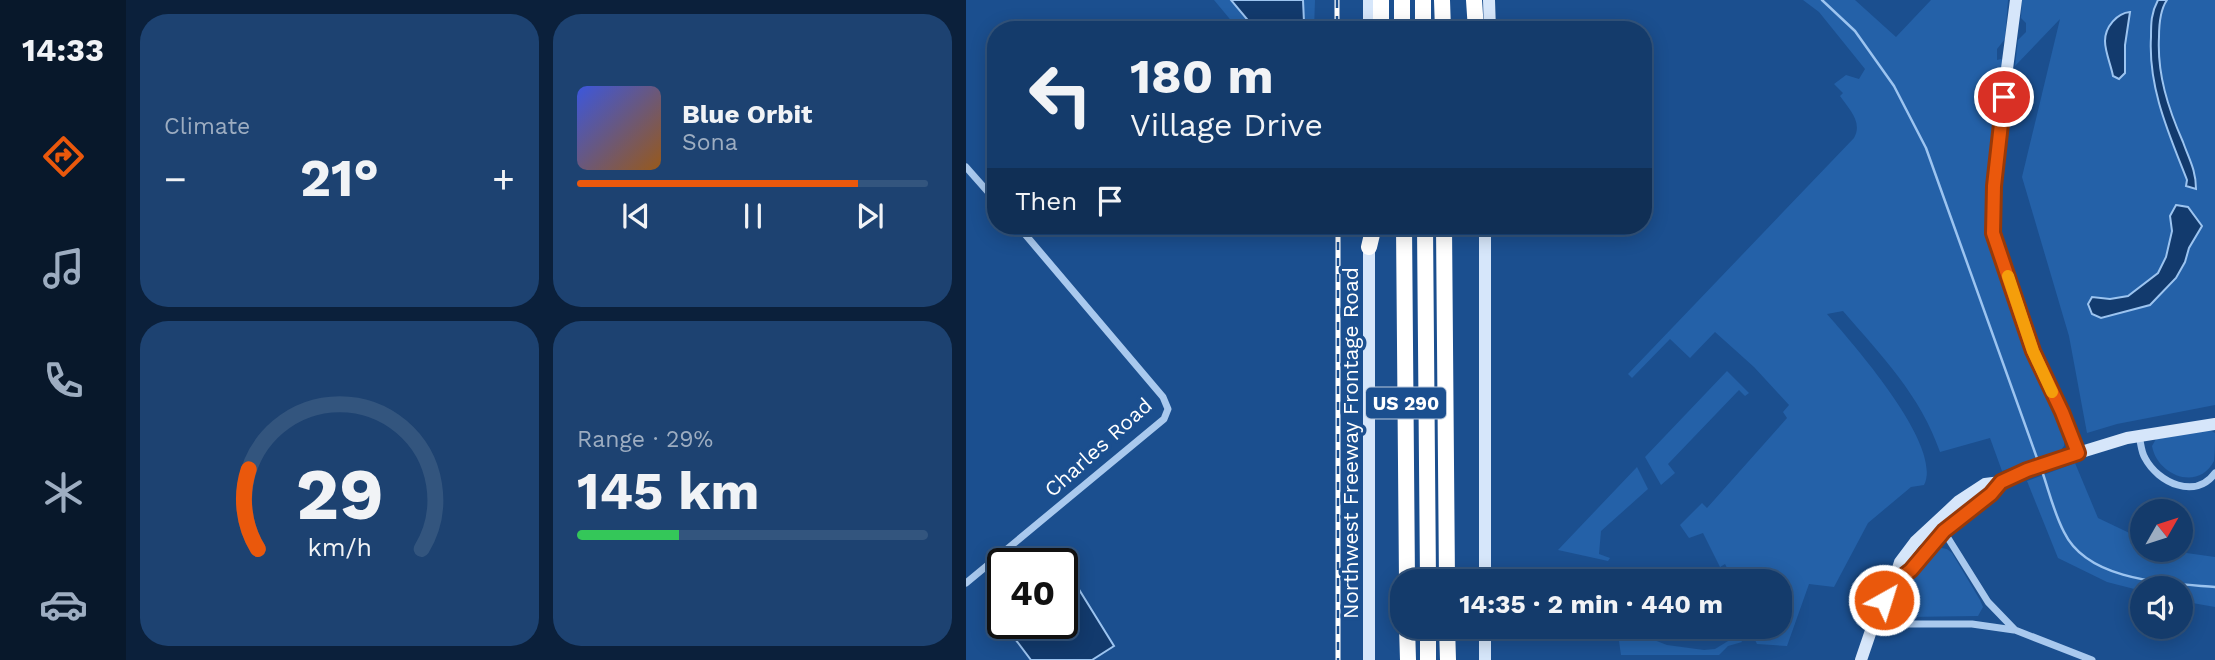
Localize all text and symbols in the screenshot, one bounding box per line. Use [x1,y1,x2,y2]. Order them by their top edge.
text: 14:33 [22,31,104,69]
text: 180 m [1130,47,1274,105]
icon: left [1015,49,1106,140]
pin [1974,67,2034,127]
icon: arrive [1985,78,2023,116]
text: Blue Orbit [682,99,812,129]
text: Village Drive [1130,106,1323,144]
text: Climate [164,113,250,140]
text: Sona [682,129,738,156]
icon: directions [39,132,88,181]
text: 21° [300,148,379,209]
text: − [164,157,187,201]
text: + [492,157,515,201]
icon: arrive [1091,182,1129,220]
text: Then [1015,186,1077,216]
icon: previous [617,197,655,235]
icon: pause [734,197,772,235]
icon: next [851,197,889,235]
icon: music [39,244,88,293]
street label: Northwest Freeway Frontage Road [1338,267,1363,619]
icon: phone [39,356,88,405]
road number: US 290 [1366,388,1446,418]
street label: Charles Road [1039,392,1157,502]
text: Range · 29% [577,426,713,453]
text: 29 [295,452,384,538]
text: 145 km [577,461,759,522]
icon: climate [39,468,88,517]
north arrow [2130,499,2193,562]
map controls [2130,499,2193,639]
text: km/h [307,533,372,562]
speed limit sign: 40 [987,548,1078,639]
position arrow [1847,563,1921,637]
button: sound [2130,576,2193,639]
icon: car [39,580,88,629]
text: 14:35 · 2 min · 440 m [1459,589,1723,619]

